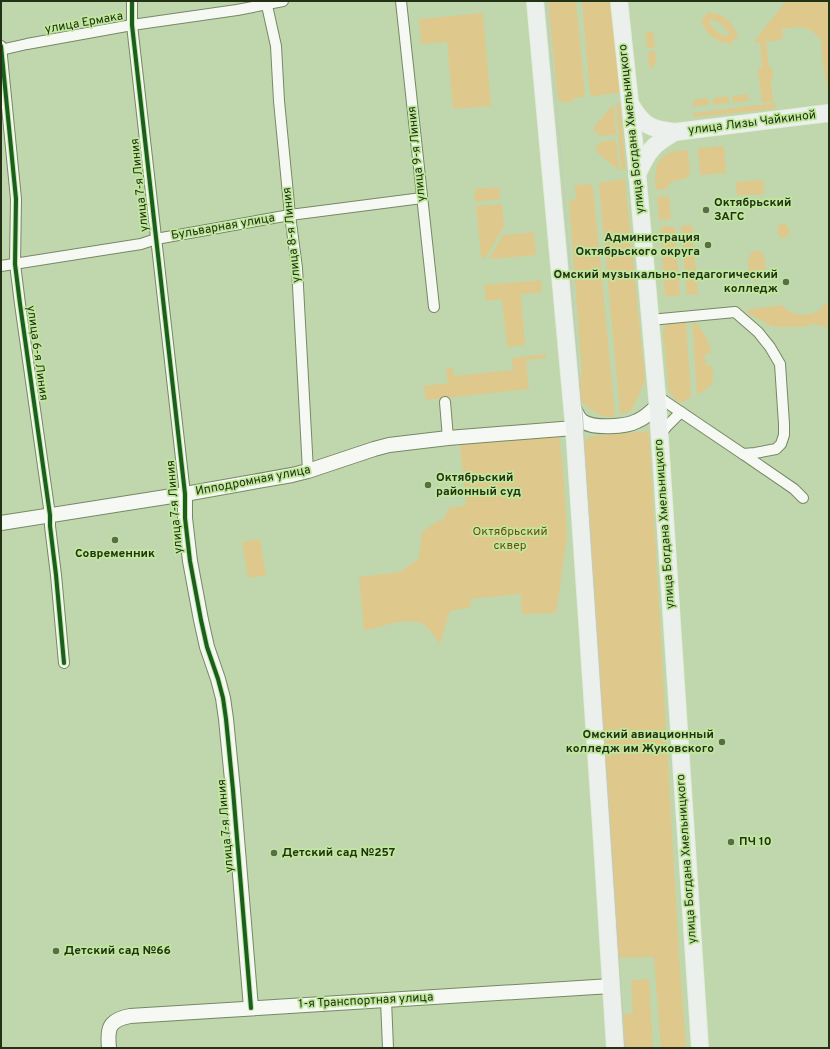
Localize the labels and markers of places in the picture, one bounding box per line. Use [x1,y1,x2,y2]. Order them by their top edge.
place label: Октябрьский ЗАГС [714,195,791,225]
marker: Октябрьский ЗАГС [701,205,711,215]
place label: Администрация Октябрьского округа [576,230,700,260]
marker: Администрация Октябрьского округа [703,240,713,250]
place label: Омский музыкально-педагогический колледж [553,267,778,297]
marker: Омский музыкально-педагогический колледж [781,277,791,287]
place label: Октябрьский районный суд [436,470,521,500]
marker: Октябрьский районный суд [423,480,433,490]
marker: Современник [110,535,120,545]
place label: Современник [75,546,155,562]
place label: Омский авиационный колледж им Жуковского [566,727,714,757]
marker: Омский авиационный колледж им Жуковского [717,737,727,747]
place label: ПЧ 10 [739,834,772,850]
marker: ПЧ 10 [726,837,736,847]
place label: Детский сад №257 [282,845,395,861]
marker: Детский сад №257 [269,848,279,858]
place label: Детский сад №66 [64,943,171,959]
marker: Детский сад №66 [51,946,61,956]

